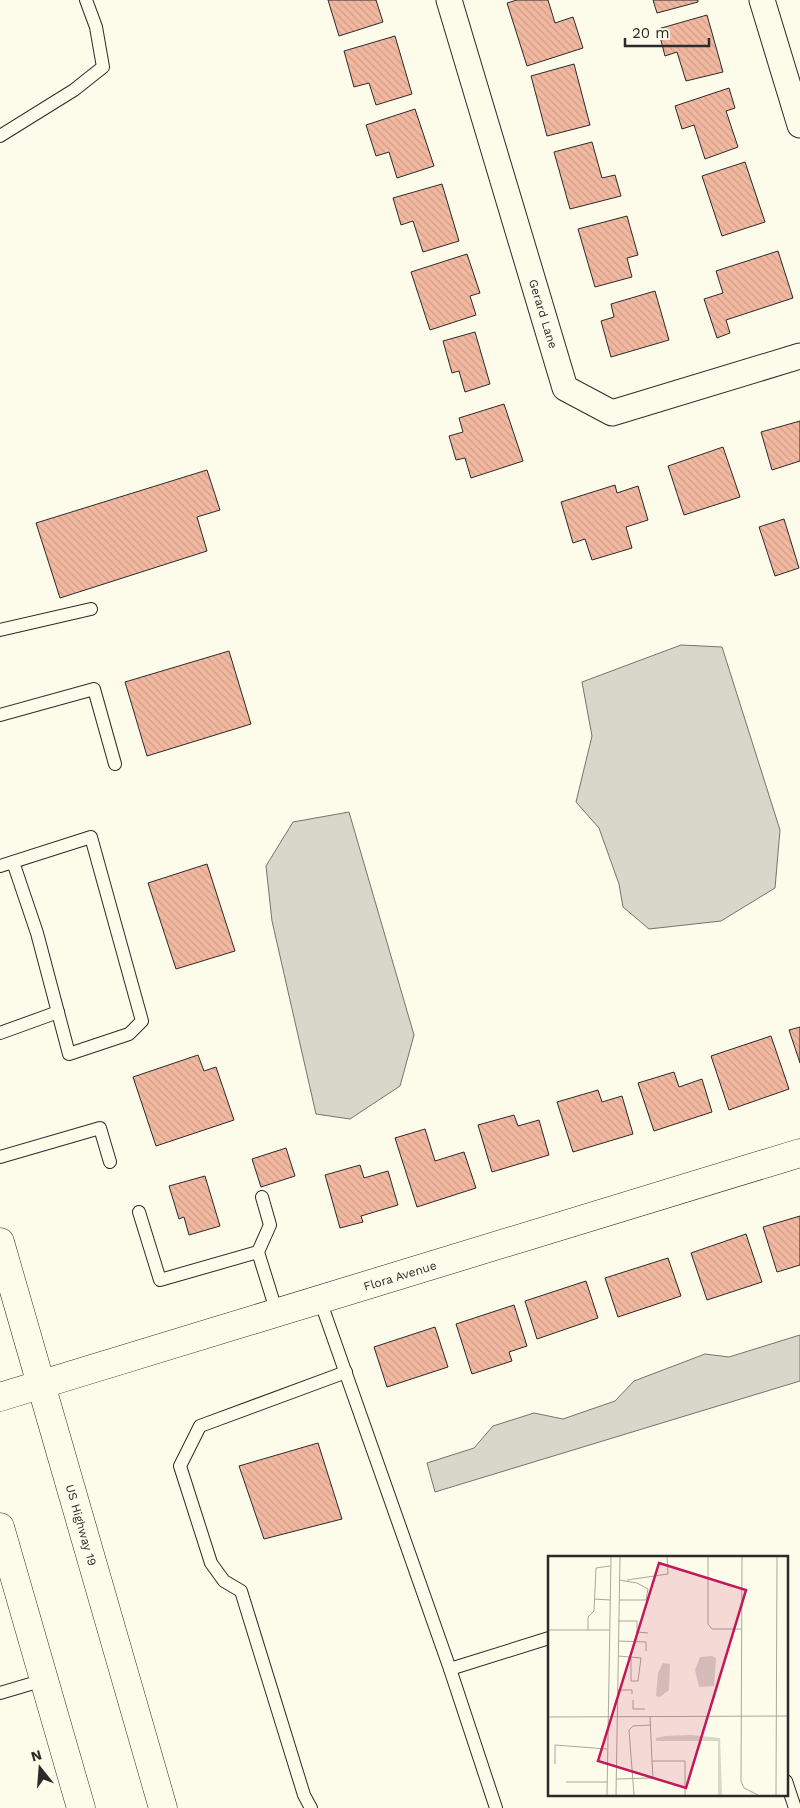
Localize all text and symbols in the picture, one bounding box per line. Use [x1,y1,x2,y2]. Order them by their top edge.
scale bar [625,15,709,47]
text: 20 m [632,24,670,42]
street label: Gerard Lane [526,278,560,350]
street label: Flora Avenue [362,1258,438,1294]
street label: US Highway 19 [63,1483,99,1567]
inset map [548,1556,788,1796]
north arrow [15,1743,65,1793]
text: N [29,1746,43,1765]

